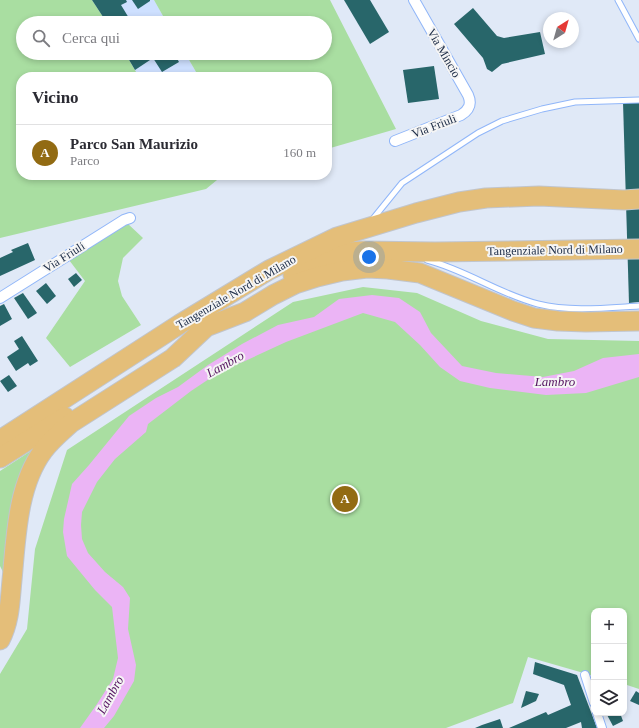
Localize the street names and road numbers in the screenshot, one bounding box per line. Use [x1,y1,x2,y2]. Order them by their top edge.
street label: Via Mincio [424,26,464,80]
street label: Via Friuli [410,111,459,141]
street label: Via Friuli [41,238,88,275]
street label: Tangenziale Nord di Milano [487,242,623,258]
street label: Tangenziale Nord di Milano [174,252,298,332]

